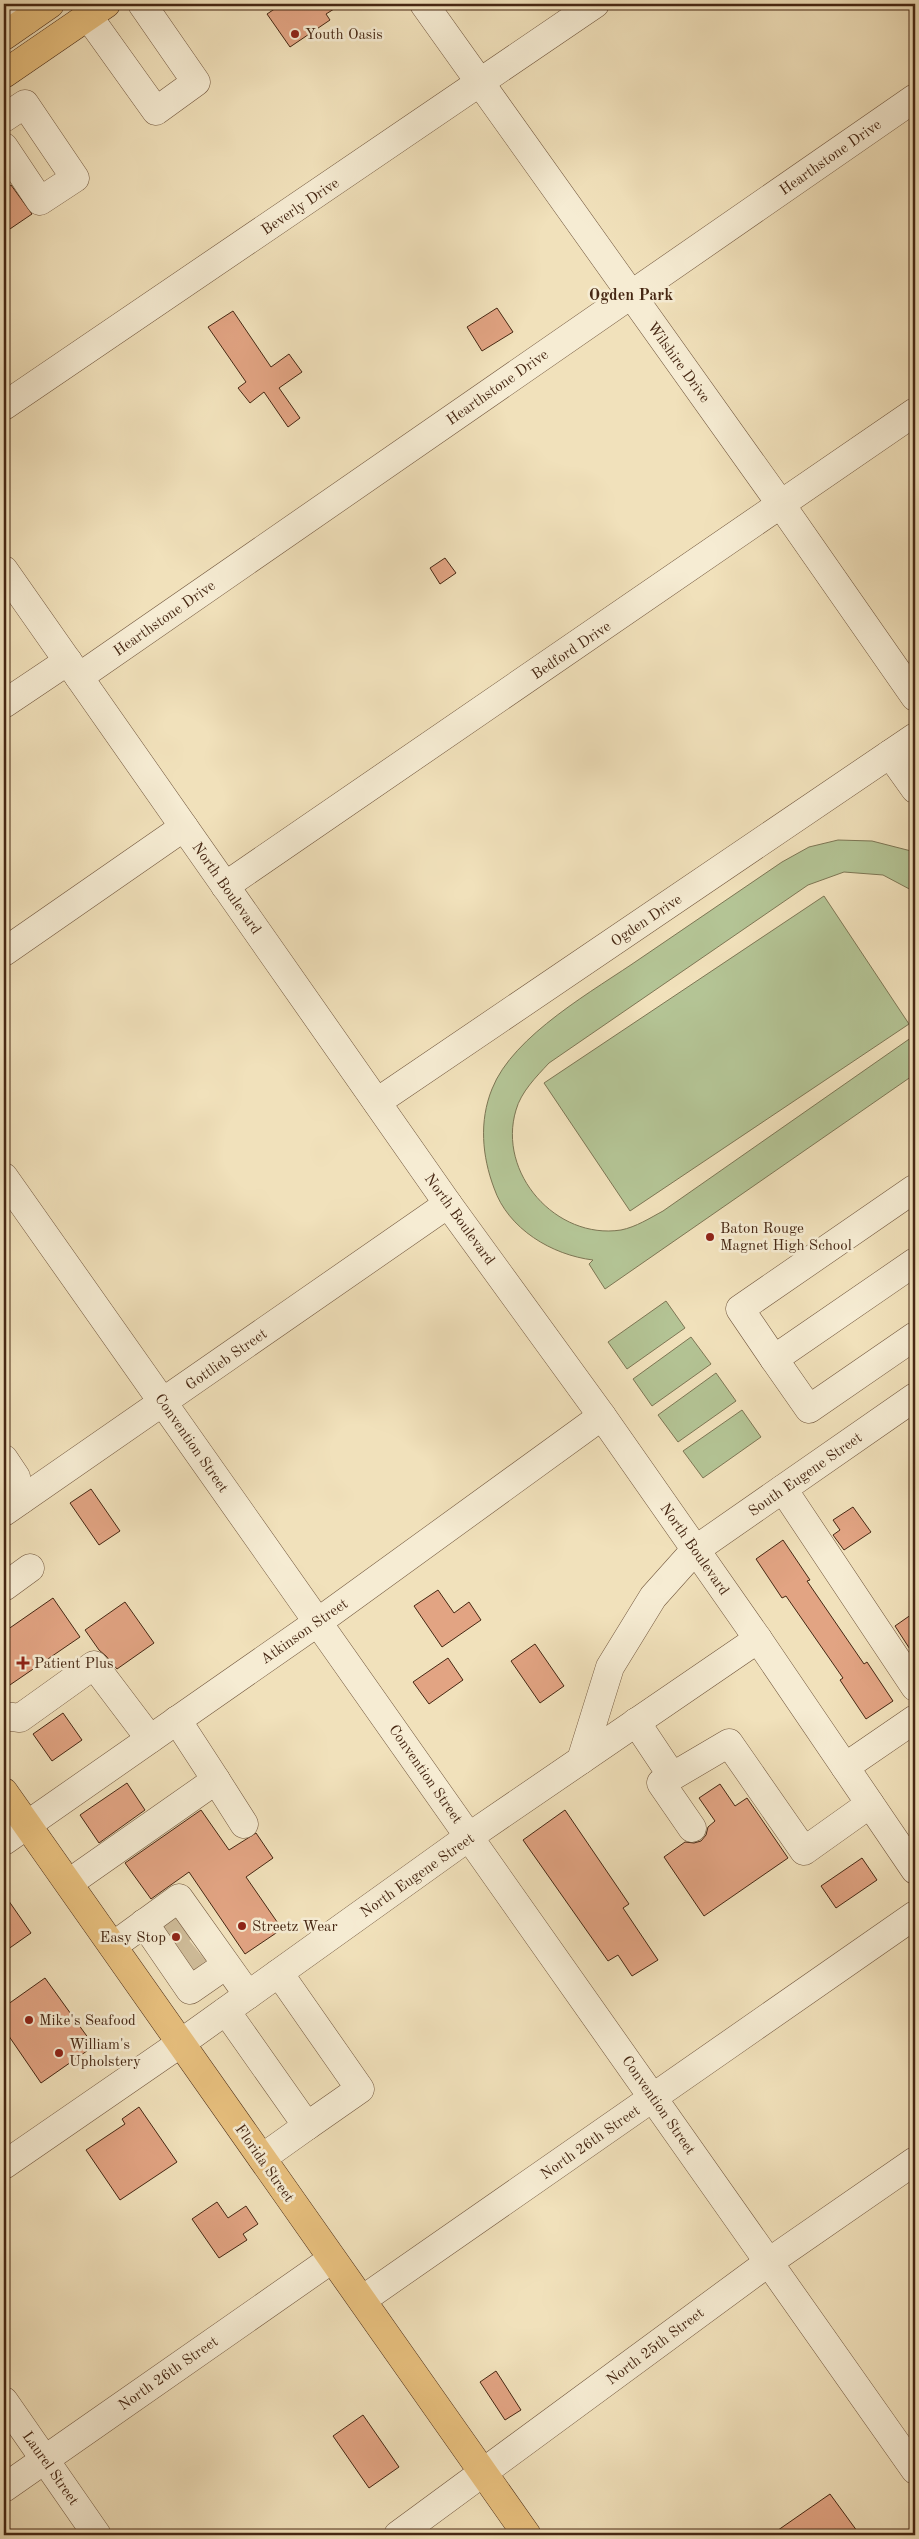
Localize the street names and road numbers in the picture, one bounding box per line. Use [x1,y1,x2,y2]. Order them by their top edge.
street label: Hearthstone Drive [777,118,884,199]
street label: Beverly Drive [259,176,342,239]
street label: Wilshire Drive [644,320,712,406]
street label: Hearthstone Drive [444,348,551,429]
street label: Hearthstone Drive [111,579,218,660]
street label: Bedford Drive [530,619,614,683]
street label: North Boulevard [189,840,263,938]
street label: Ogden Drive [609,892,685,950]
street label: North Boulevard [421,1172,497,1268]
street label: Gottlieb Street [183,1327,270,1394]
street label: Convention Street [151,1392,230,1496]
street label: South Eugene Street [746,1430,865,1520]
street label: North Boulevard [657,1501,731,1599]
street label: Atkinson Street [259,1597,351,1668]
street label: Convention Street [385,1723,464,1827]
street label: North Eugene Street [358,1831,477,1921]
street label: Convention Street [618,2054,697,2158]
street label: North 26th Street [538,2103,643,2183]
street label: Florida Street [232,2122,296,2205]
street label: North 25th Street [604,2306,707,2389]
street label: North 26th Street [116,2334,221,2414]
street label: Laurel Street [19,2429,81,2509]

